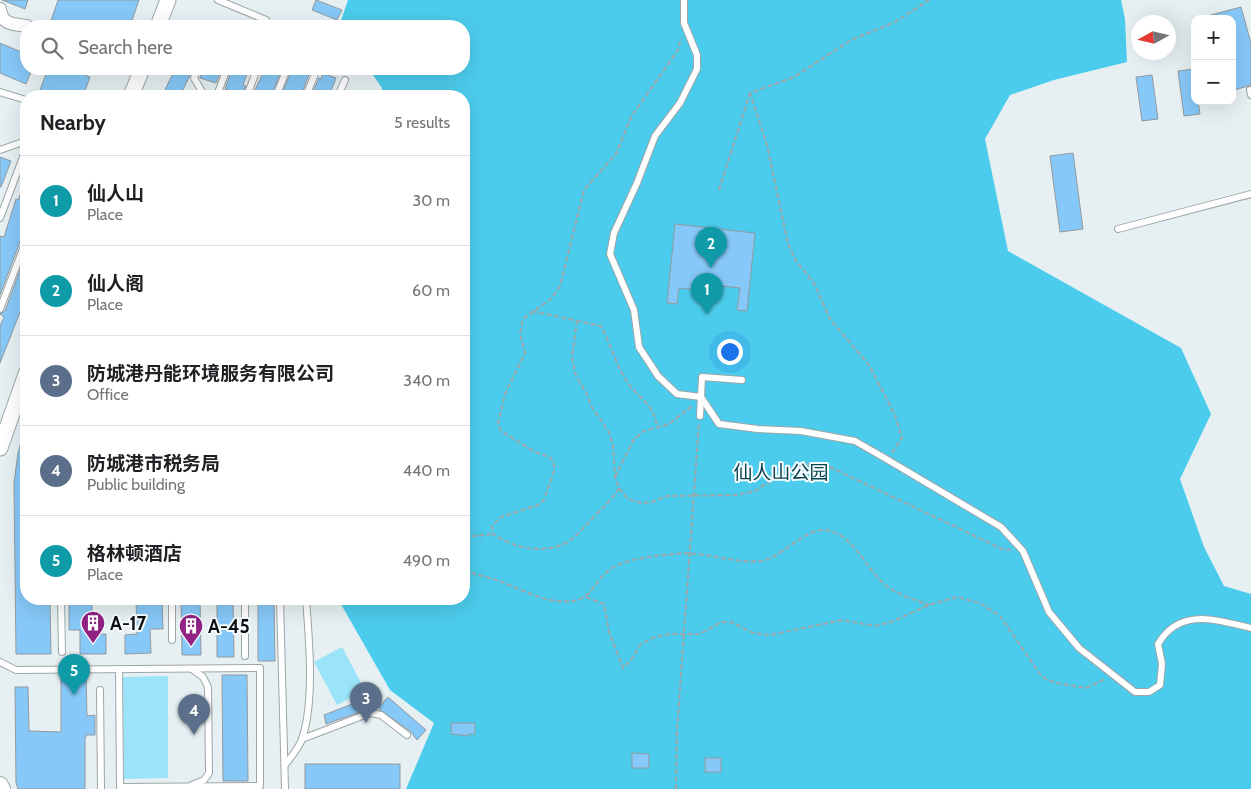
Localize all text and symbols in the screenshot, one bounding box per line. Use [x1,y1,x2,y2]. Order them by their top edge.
north arrow [1131,15,1176,60]
map controls [1191,15,1236,105]
button: + [1191,15,1236,60]
search box [20,20,470,75]
icon: search [38,34,66,62]
text: Search here [78,36,172,59]
button: − [1191,60,1236,105]
text: Nearby [40,110,106,135]
text: 5 results [394,113,450,132]
text: 仙人山 [87,182,144,205]
text: 1 [53,191,59,210]
text: 30 m [413,191,450,210]
text: Place [87,205,123,224]
pin: 2 [695,227,727,268]
text: 仙人阁 [87,272,144,295]
pin: 1 [691,273,723,314]
text: 2 [52,281,60,300]
text: 60 m [412,281,450,300]
text: Place [87,295,123,314]
your location [717,339,743,365]
text: 防城港丹能环境服务有限公司 [87,362,334,385]
text: 3 [52,371,60,390]
text: 340 m [403,371,450,390]
text: Office [87,385,129,404]
text: 防城港市税务局 [87,452,220,475]
text: 4 [51,461,61,480]
text: 440 m [403,461,450,480]
park label: 仙人山公园 [733,461,829,484]
text: Public building [87,475,185,494]
text: 格林顿酒店 [87,542,182,565]
text: 5 [52,551,60,570]
text: 490 m [403,551,450,570]
text: Place [87,565,123,584]
building icon: A-17 [80,610,106,644]
place label: A-17 [110,612,147,635]
building icon: A-45 [178,613,204,647]
place label: A-45 [208,615,250,638]
pin: 5 [58,654,90,695]
pin: 3 [350,682,382,723]
pin: 4 [178,694,210,735]

